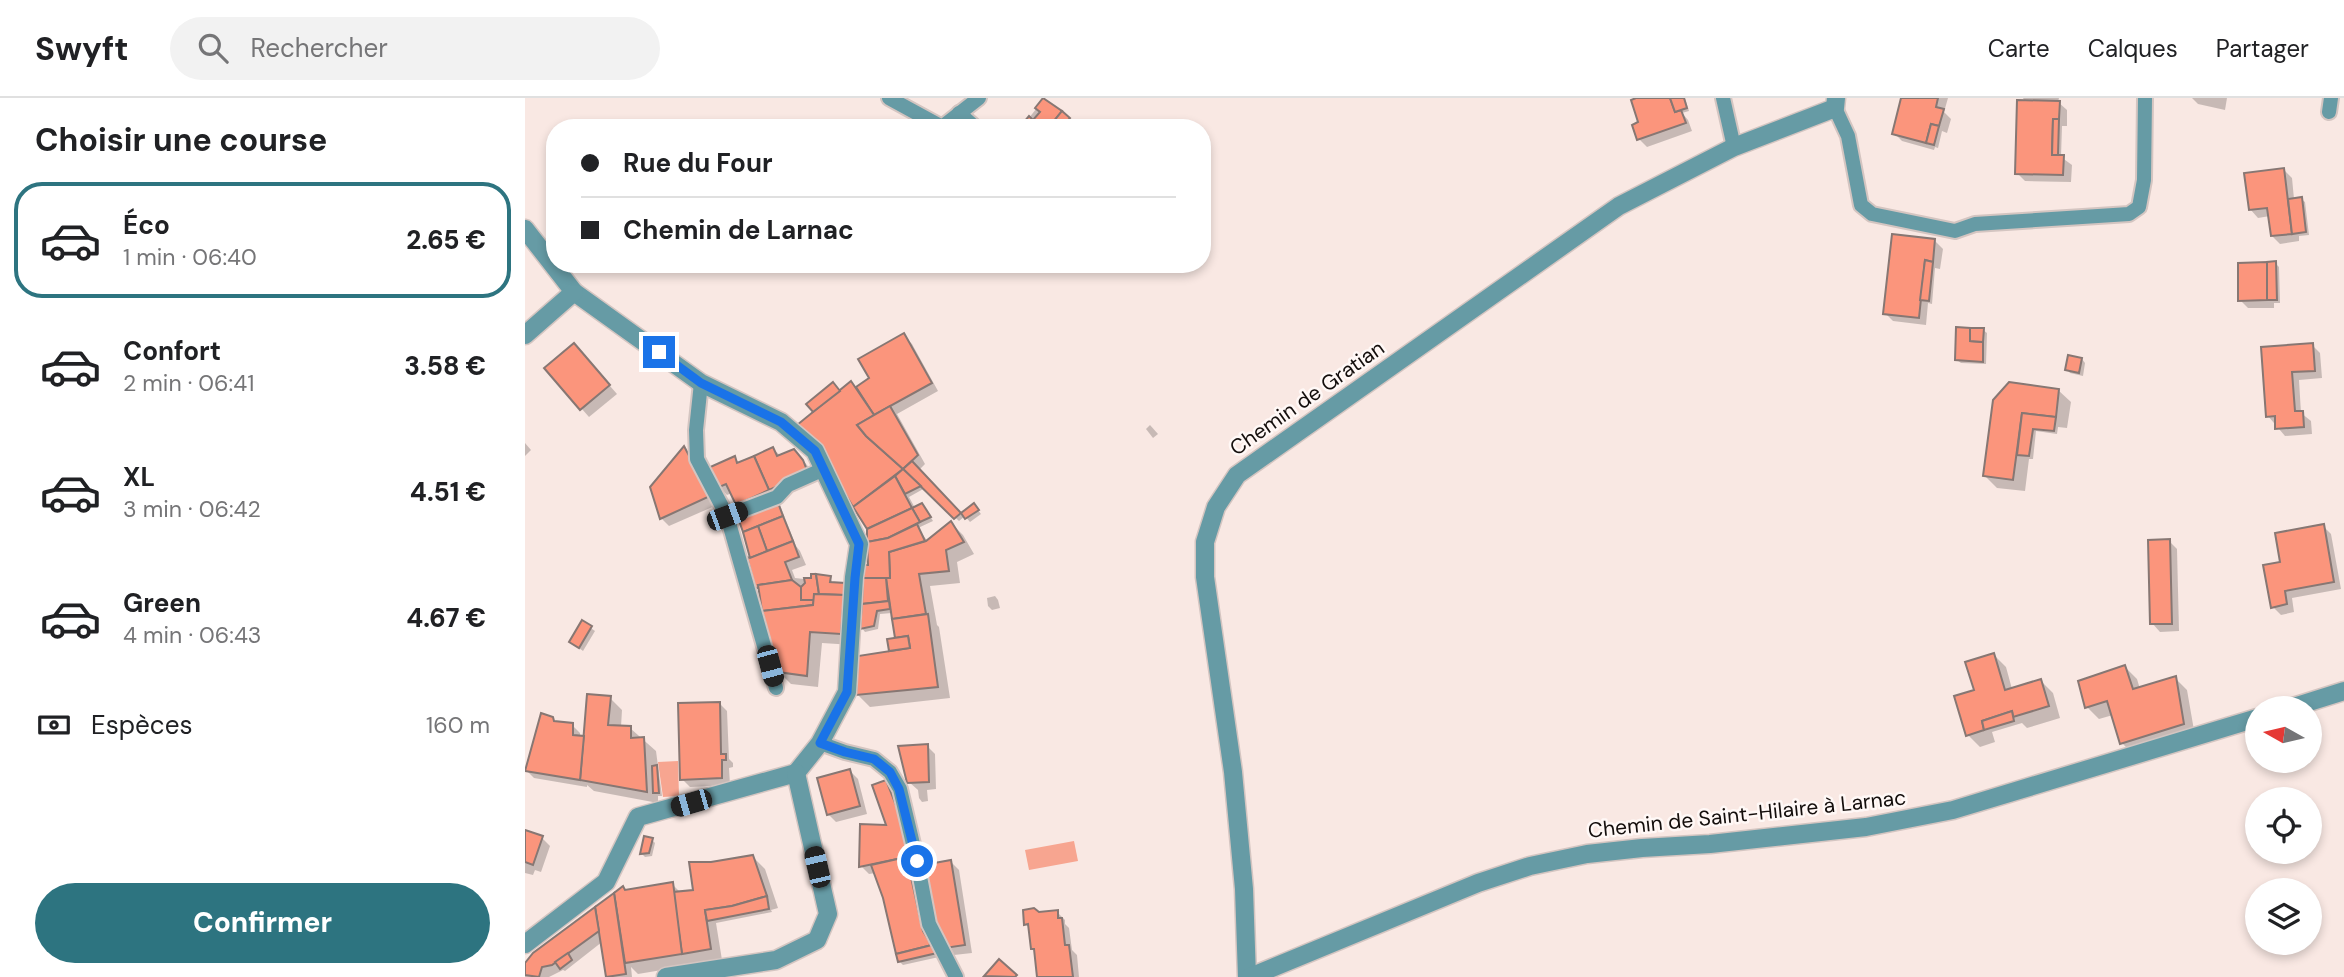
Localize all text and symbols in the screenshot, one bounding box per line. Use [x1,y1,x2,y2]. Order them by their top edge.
search box [170,17,660,80]
text: Swyft [35,27,128,70]
icon: search [194,29,232,67]
text: Rechercher [250,31,388,65]
text: Carte [1988,33,2050,64]
text: Calques [2088,33,2178,64]
text: Partager [2216,33,2309,64]
text: Choisir une course [35,119,327,161]
text: Rue du Four [623,146,773,180]
text: Éco [123,208,170,242]
icon: car [39,209,102,272]
text: Chemin de Larnac [623,213,854,247]
text: 2.65 € [406,223,486,257]
text: 1 min · 06:40 [123,242,257,272]
text: Confort [123,334,221,368]
street label: Chemin de Gratian [1224,334,1390,462]
icon: car [39,335,102,398]
route end [643,336,675,368]
text: 3.58 € [404,349,486,383]
text: 2 min · 06:41 [123,368,254,398]
text: XL [123,460,155,494]
icon: car [39,461,102,524]
text: 4.51 € [410,475,486,509]
text: 3 min · 06:42 [123,494,261,524]
car [704,499,751,533]
text: Green [123,586,201,620]
icon: car [39,587,102,650]
text: 4.67 € [406,601,486,635]
text: 4 min · 06:43 [123,620,261,650]
car [755,643,786,689]
north arrow [2245,696,2322,774]
map controls [2245,696,2322,955]
icon: cash [35,706,73,744]
text: Espèces [91,708,192,742]
text: 160 m [426,710,490,740]
street label: Chemin de Saint-Hilaire à Larnac [1587,783,1907,845]
car [668,787,715,819]
button: locate [2245,787,2322,864]
car [803,844,832,890]
route start [901,845,933,877]
button: layers [2245,878,2322,955]
button: Confirmer [35,883,490,963]

